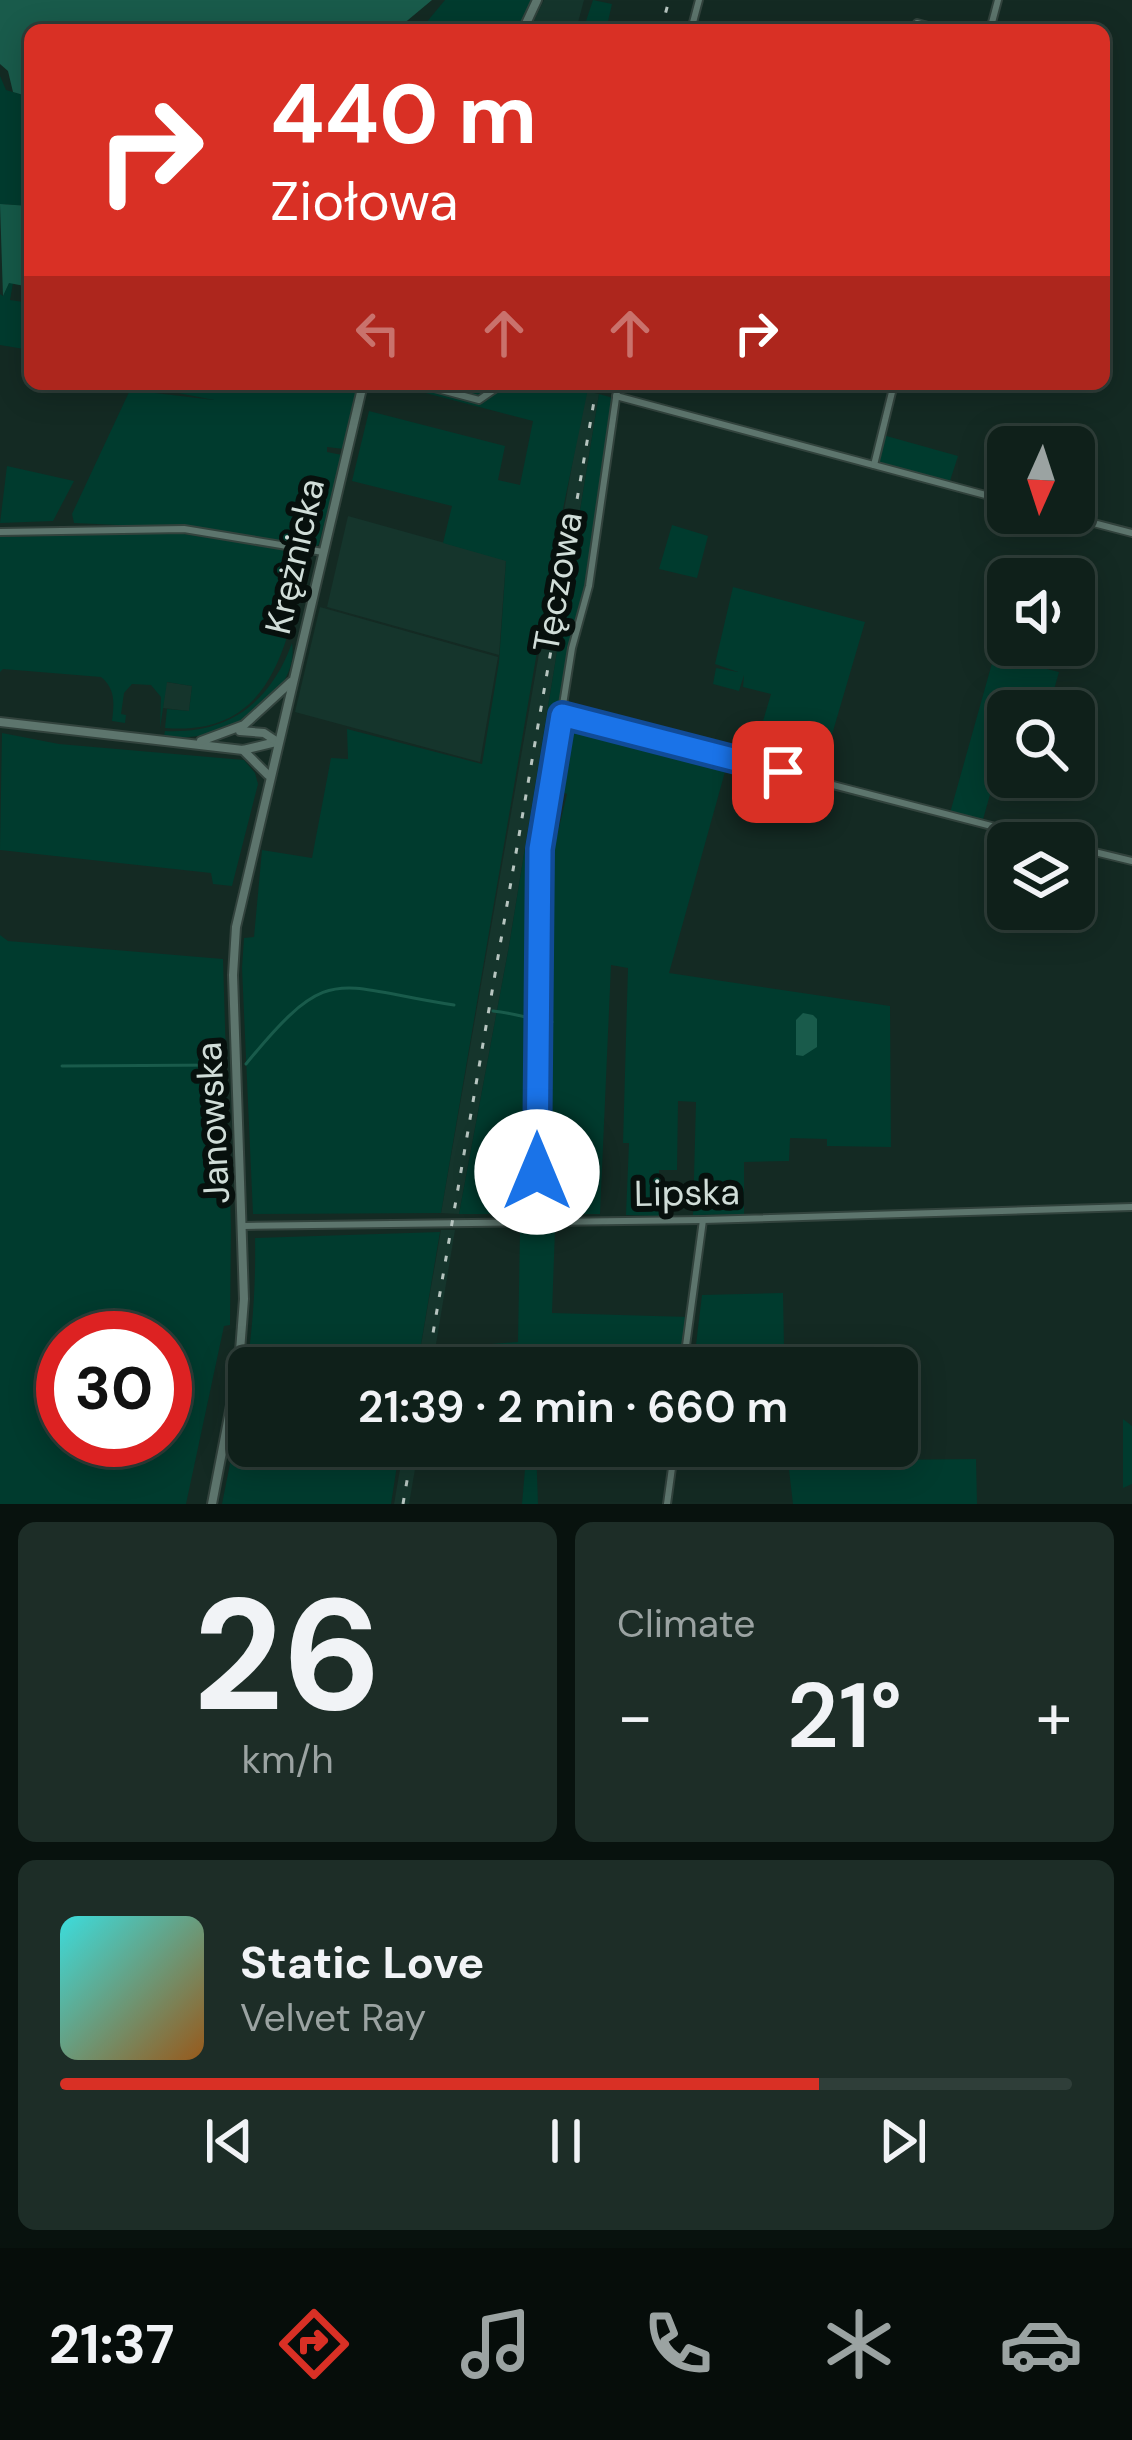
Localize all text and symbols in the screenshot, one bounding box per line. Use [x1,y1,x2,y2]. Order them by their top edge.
text: 440 m [270,60,537,169]
icon: right [72,72,228,228]
text: Ziołowa [270,166,458,237]
icon: left [345,300,411,366]
icon: ahead [471,300,537,366]
icon: ahead [597,300,663,366]
icon: right [723,300,789,366]
north arrow [987,426,1095,534]
map controls [987,426,1095,930]
street label: Krężnicka [254,474,335,638]
street label: Tęczowa [522,508,593,656]
button: sound [987,558,1095,666]
button: search [987,690,1095,798]
pin [732,721,834,823]
icon: arrive [750,739,816,805]
button: layers [987,822,1095,930]
street label: Janowska [185,1041,240,1205]
position arrow [474,1109,600,1235]
street label: Lipska [634,1168,740,1217]
speed limit sign: 30 [36,1311,192,1467]
text: 21:39 · 2 min · 660 m [358,1377,788,1436]
text: 26 [193,1554,382,1757]
text: Climate [617,1598,755,1649]
text: 21° [787,1658,902,1775]
text: − [617,1674,653,1759]
text: + [1036,1674,1072,1759]
text: km/h [241,1734,334,1785]
text: Static Love [240,1933,484,1992]
text: Velvet Ray [240,1992,426,2043]
icon: previous [196,2108,262,2174]
icon: pause [533,2108,599,2174]
icon: next [870,2108,936,2174]
icon: directions [272,2302,356,2386]
icon: music [454,2302,538,2386]
icon: phone [636,2302,720,2386]
icon: climate [817,2302,901,2386]
icon: car [999,2302,1083,2386]
text: 21:37 [49,2309,175,2380]

